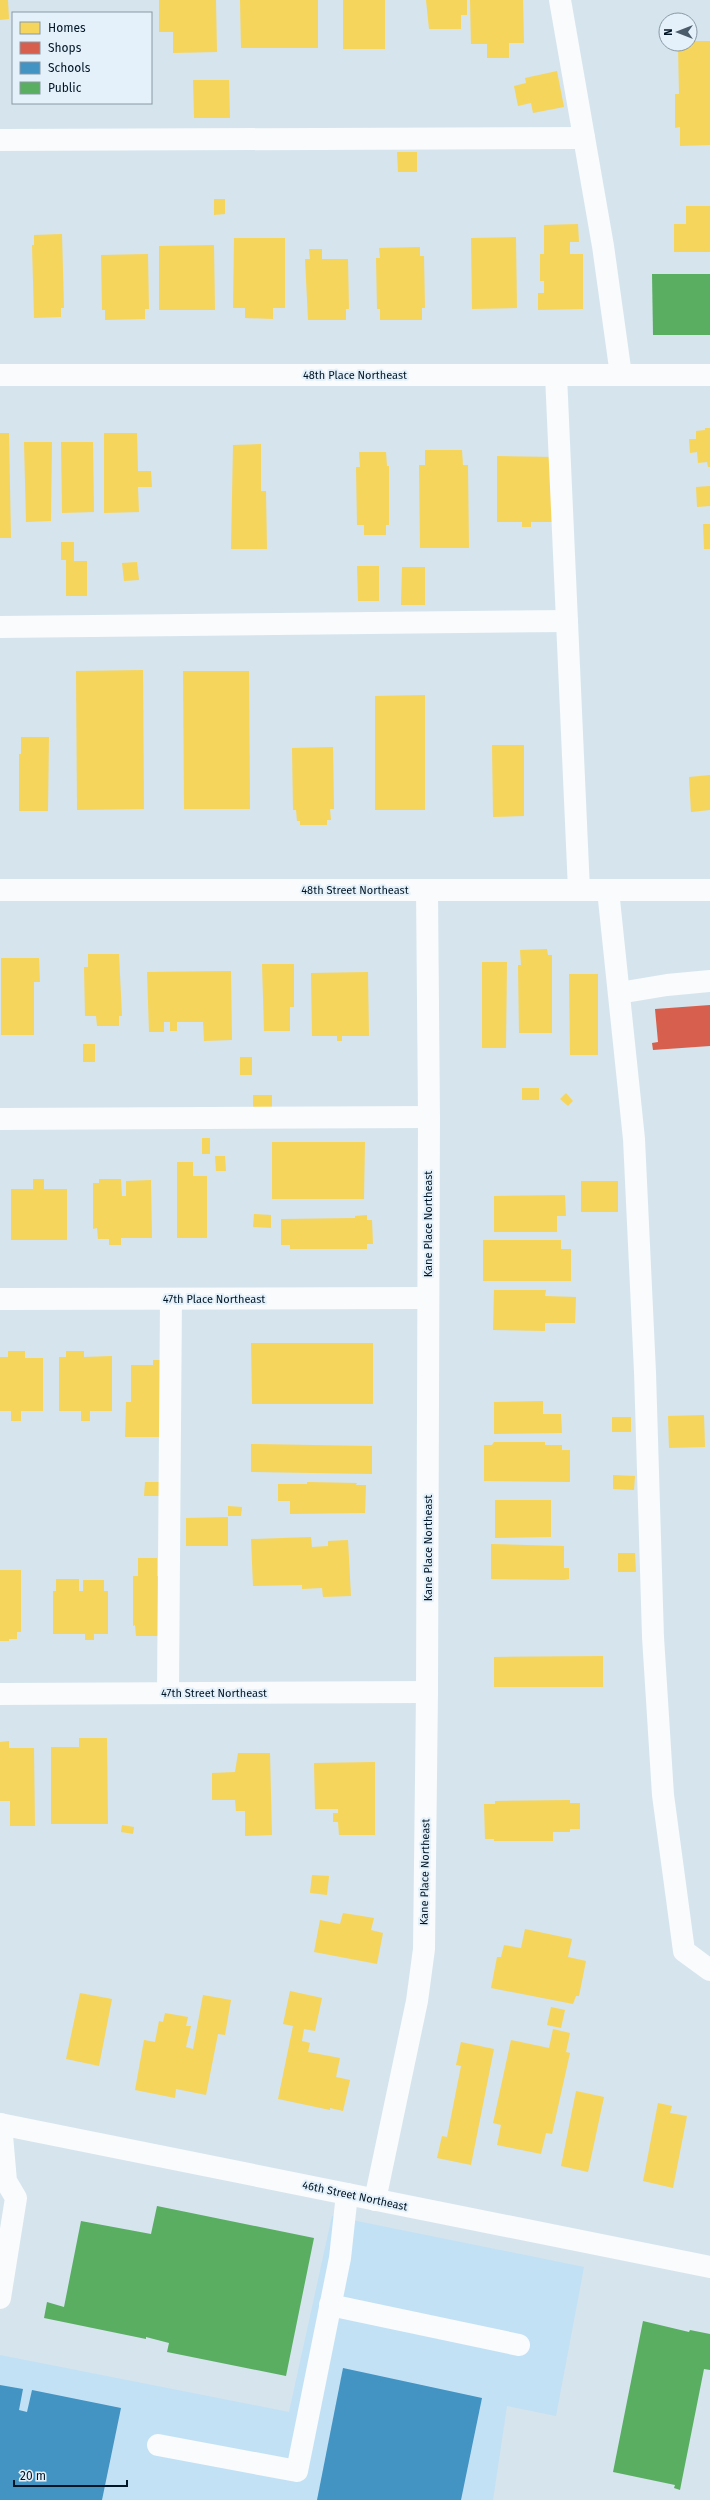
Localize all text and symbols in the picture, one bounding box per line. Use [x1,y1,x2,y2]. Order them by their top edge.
legend [12,12,152,104]
north arrow [658,12,698,52]
text: Homes [48,21,86,35]
text: N [662,28,675,36]
text: Shops [48,41,82,55]
text: Schools [48,61,91,75]
text: Public [48,81,82,95]
street label: 48th Place Northeast [303,369,407,382]
street label: 48th Street Northeast [301,884,409,897]
street label: Kane Place Northeast [422,1171,435,1277]
street label: 47th Place Northeast [163,1293,265,1306]
street label: Kane Place Northeast [422,1495,435,1601]
street label: 47th Street Northeast [161,1687,267,1700]
street label: Kane Place Northeast [418,1819,432,1925]
street label: 46th Street Northeast [301,2178,409,2214]
scale bar [14,2462,127,2488]
text: 20 m [20,2469,46,2483]

